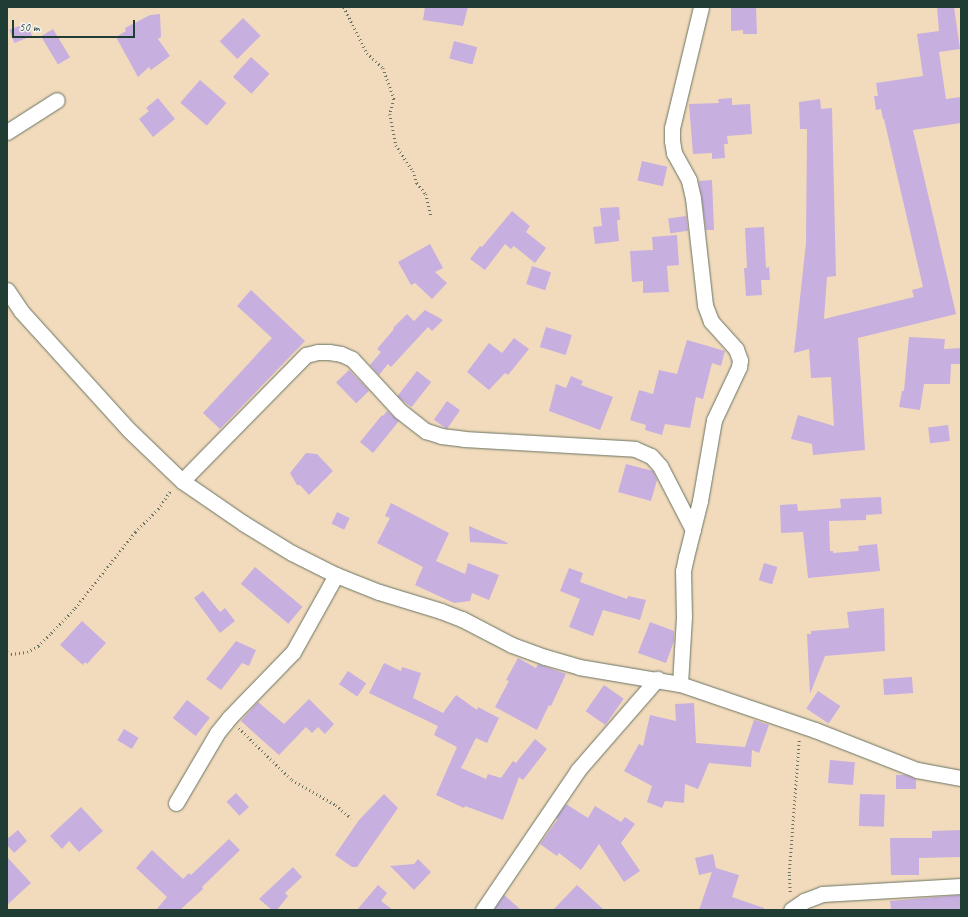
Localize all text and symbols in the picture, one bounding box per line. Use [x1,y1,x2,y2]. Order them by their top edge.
scale bar [14,12,137,38]
text: 50 m [19,19,39,35]

